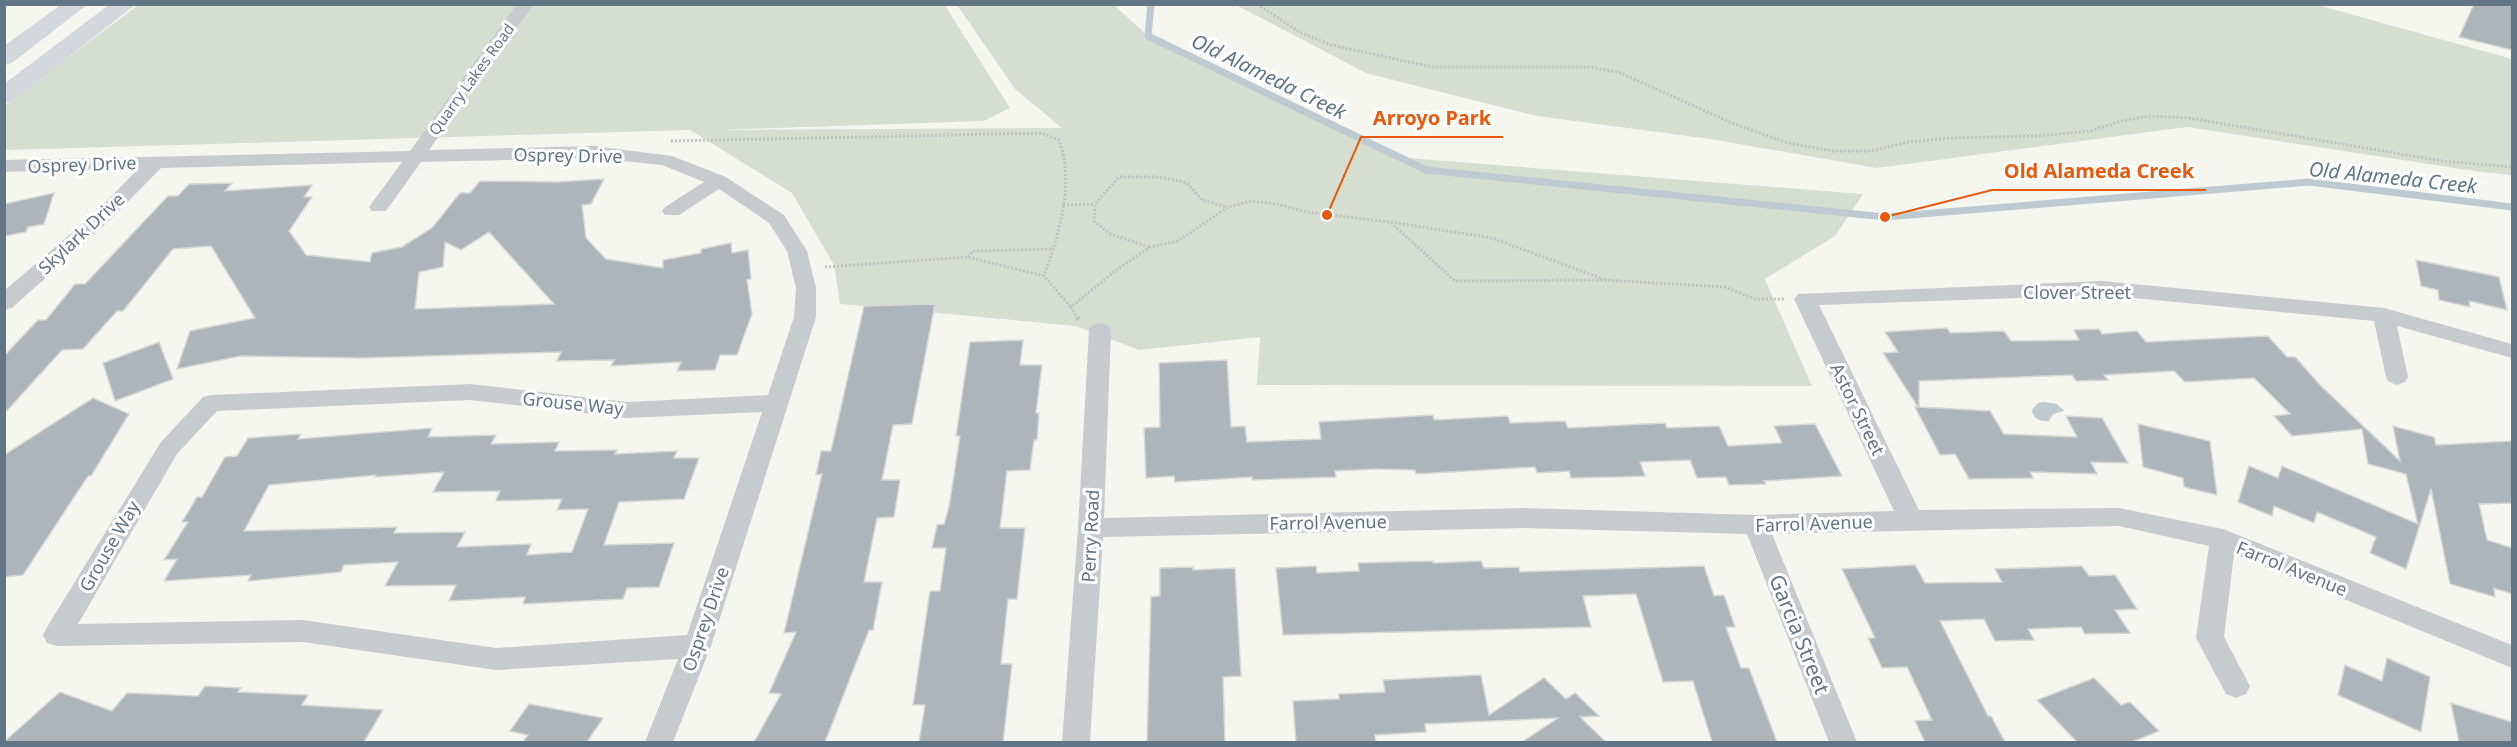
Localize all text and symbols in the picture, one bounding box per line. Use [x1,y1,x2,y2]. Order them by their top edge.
street label: Quarry Lakes Road [424,19,518,139]
water label: Old Alameda Creek [1187,27,1352,126]
callout: Arroyo Park [1361,99,1503,137]
text: Arroyo Park [1373,104,1492,131]
street label: Osprey Drive [513,142,623,168]
street label: Osprey Drive [27,150,137,178]
callout: Old Alameda Creek [1992,152,2206,190]
water label: Old Alameda Creek [2308,155,2479,199]
text: Old Alameda Creek [2004,157,2195,184]
street label: Skylark Drive [33,187,129,279]
street label: Clover Street [2023,280,2132,304]
street label: Astor Street [1825,359,1891,460]
street label: Grouse Way [521,386,625,420]
street label: Perry Road [1076,489,1104,583]
street label: Grouse Way [73,495,145,596]
street label: Farrol Avenue [1269,509,1387,535]
street label: Farrol Avenue [1755,509,1873,537]
street label: Farrol Avenue [2233,535,2351,601]
street label: Osprey Drive [676,564,734,674]
street label: Garcia Street [1763,570,1837,698]

